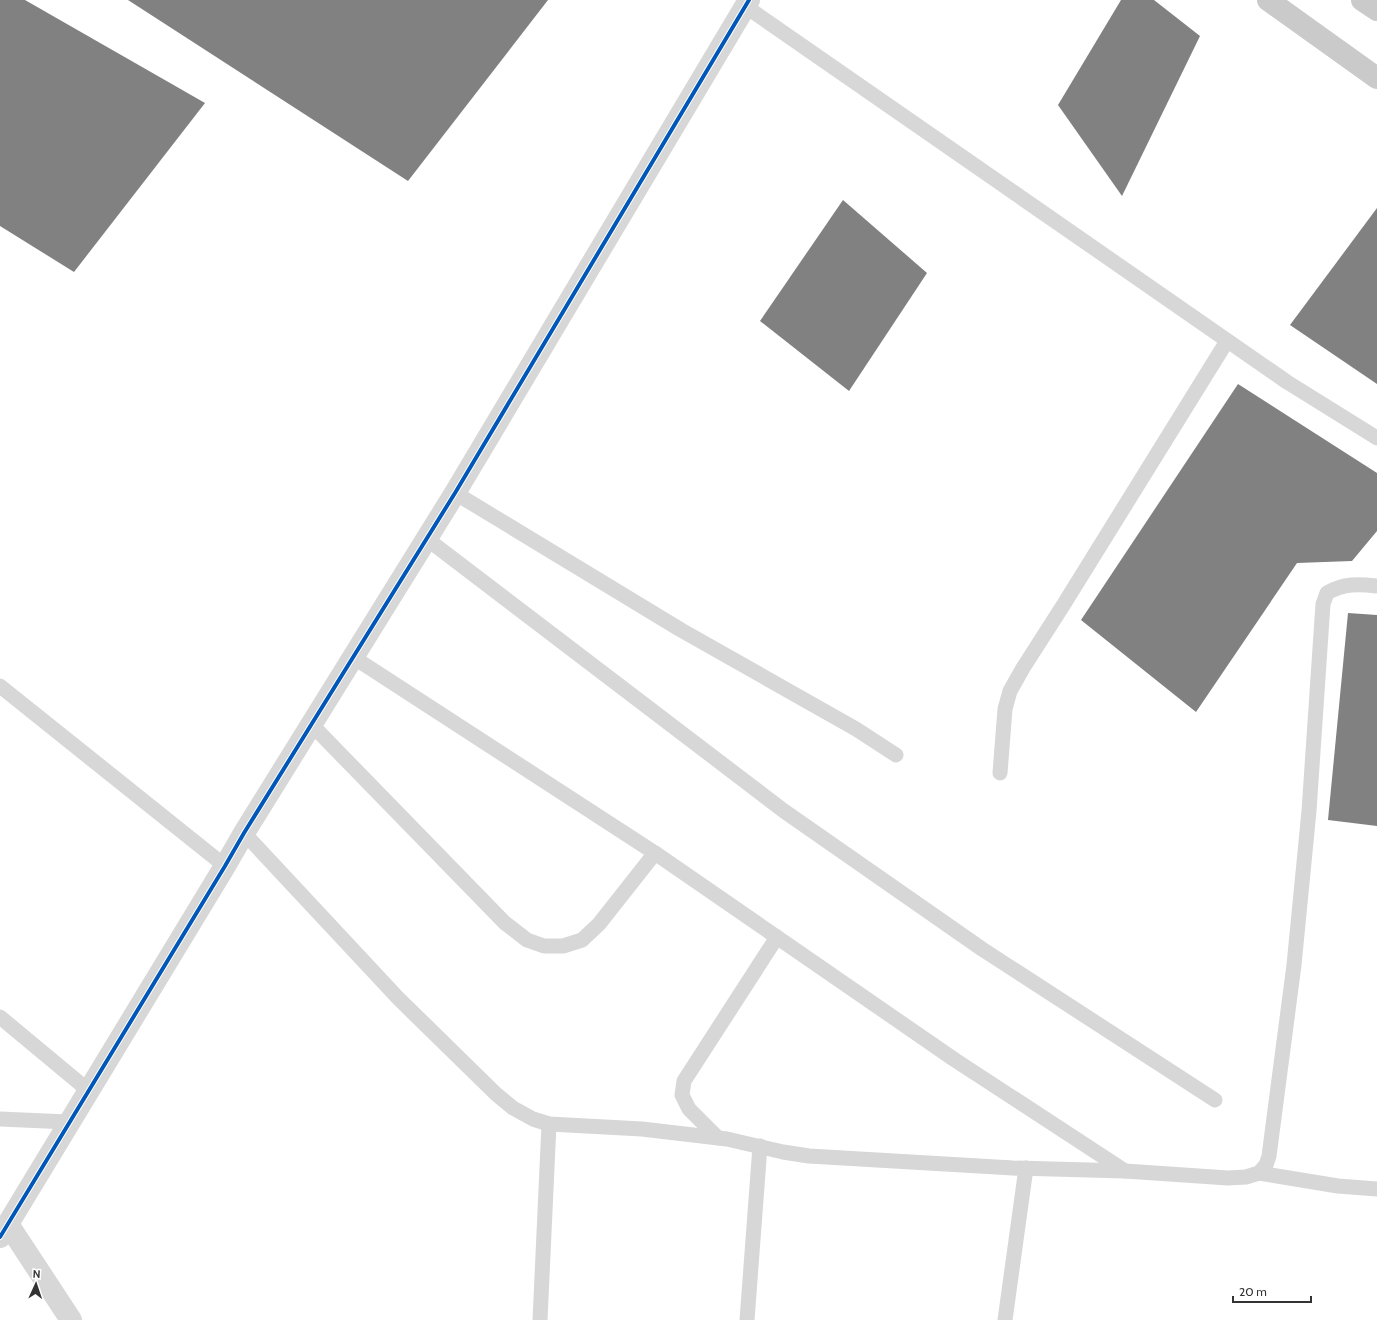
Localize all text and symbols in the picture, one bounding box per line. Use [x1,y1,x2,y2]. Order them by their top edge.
north arrow [16,1264,56,1304]
text: N [32,1267,41,1281]
scale bar [1233,1278,1311,1304]
text: 20 m [1239,1284,1267,1299]

